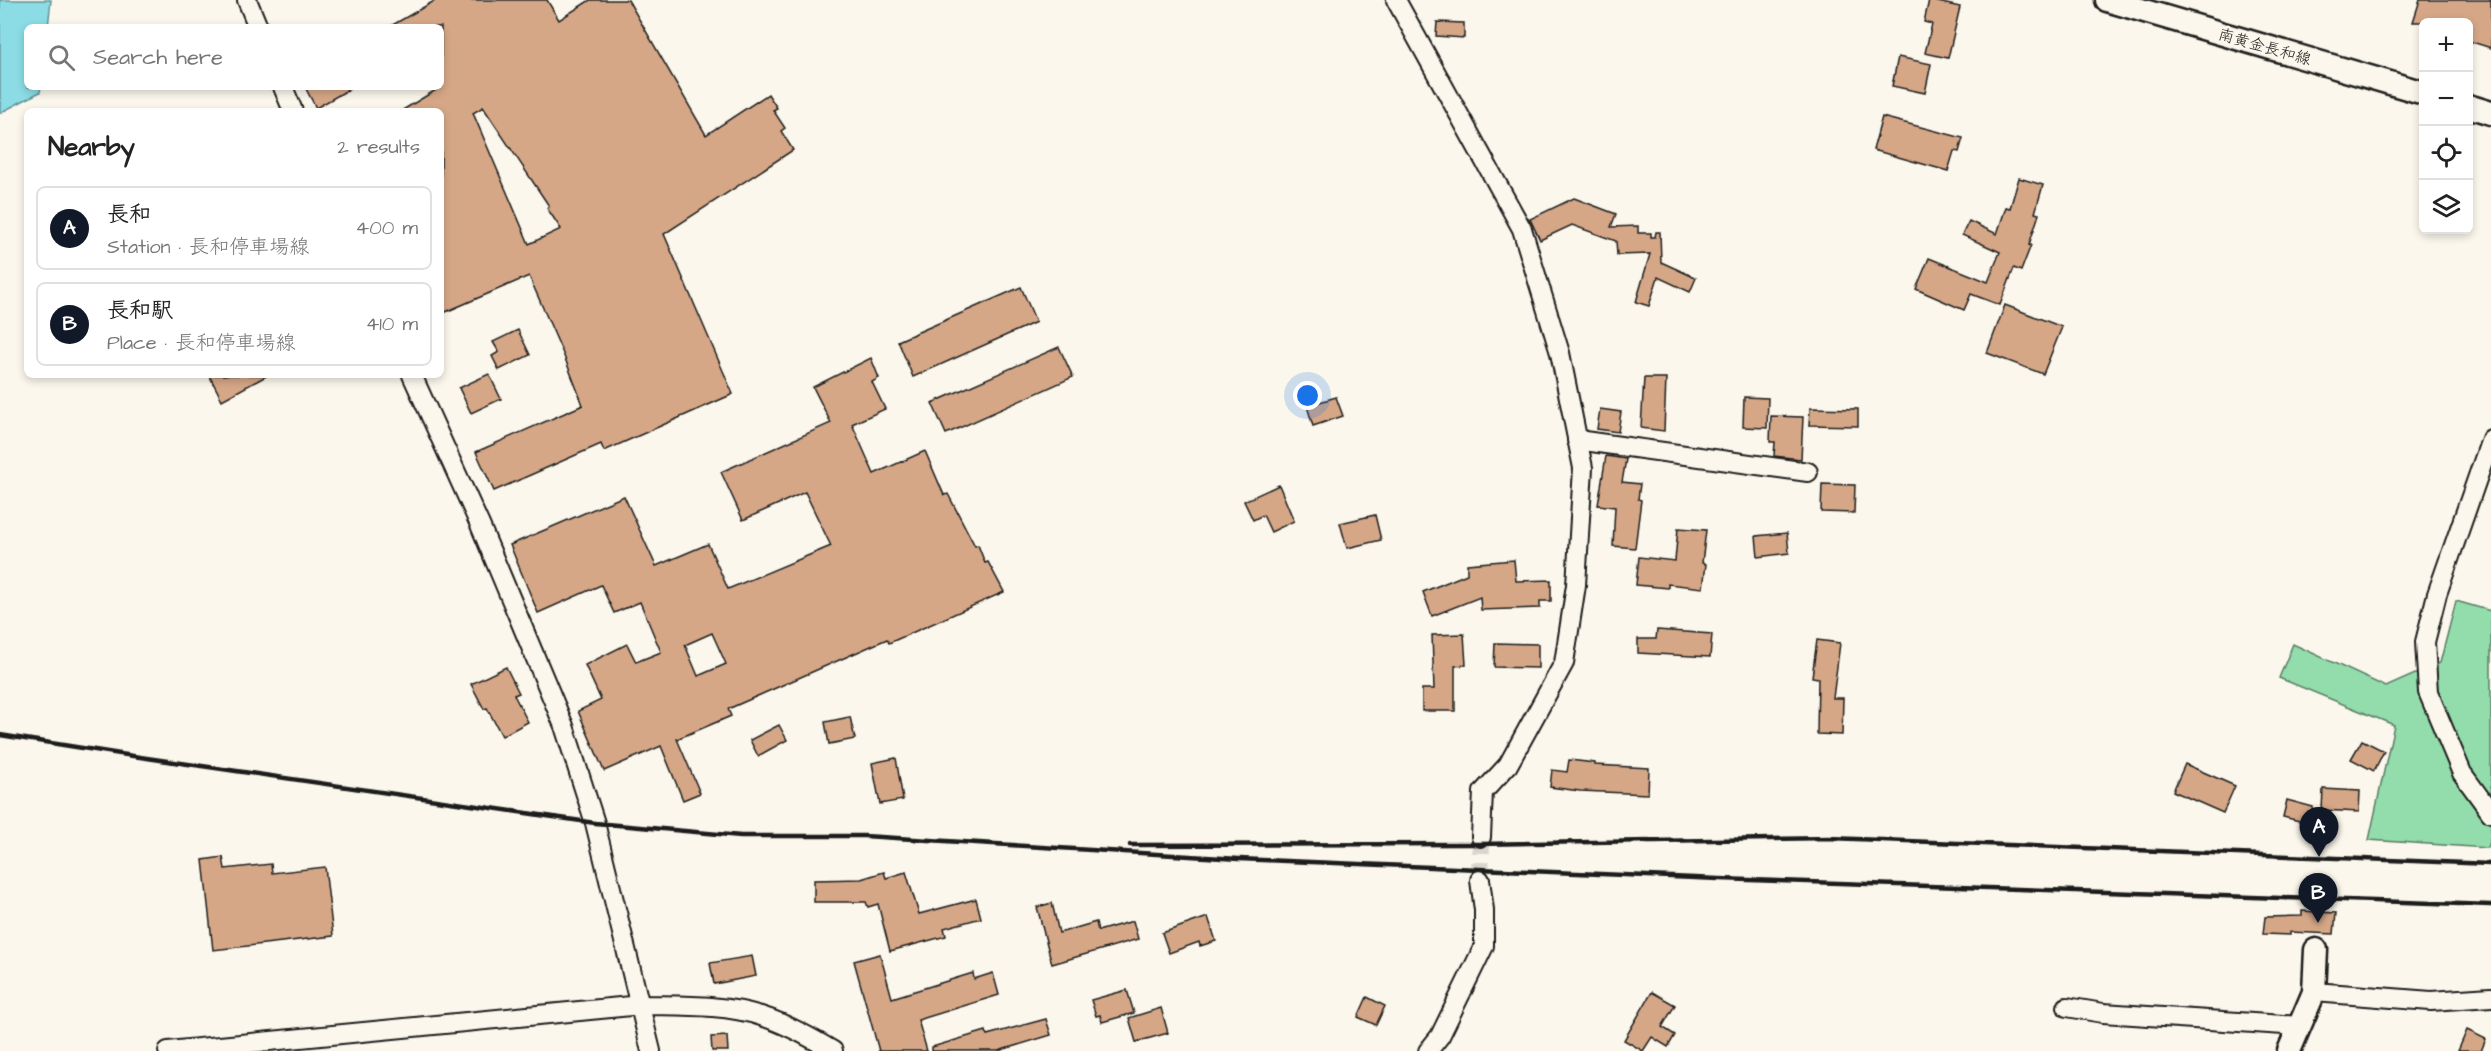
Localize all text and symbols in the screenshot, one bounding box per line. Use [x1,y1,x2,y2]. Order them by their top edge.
map controls [2419,18,2473,234]
button: + [2419,18,2473,72]
street label: 南黄金長和線 [2216,23,2314,71]
search box [24,24,444,90]
icon: search [45,41,78,74]
text: Search here [93,42,223,73]
button: − [2419,72,2473,126]
button: locate [2419,126,2473,180]
text: Nearby [48,129,135,165]
text: 2 results [337,133,420,161]
button: layers [2419,180,2473,234]
text: 長和 [107,199,151,230]
text: A [63,214,76,242]
text: 400 m [356,214,418,242]
text: Station · 長和停車場線 [107,233,309,261]
text: 長和駅 [107,295,173,326]
text: B [62,310,77,338]
text: 410 m [366,310,418,338]
text: Place · 長和停車場線 [107,329,295,357]
your location [1293,381,1322,410]
pin: A [2300,808,2338,857]
pin: B [2298,874,2338,923]

